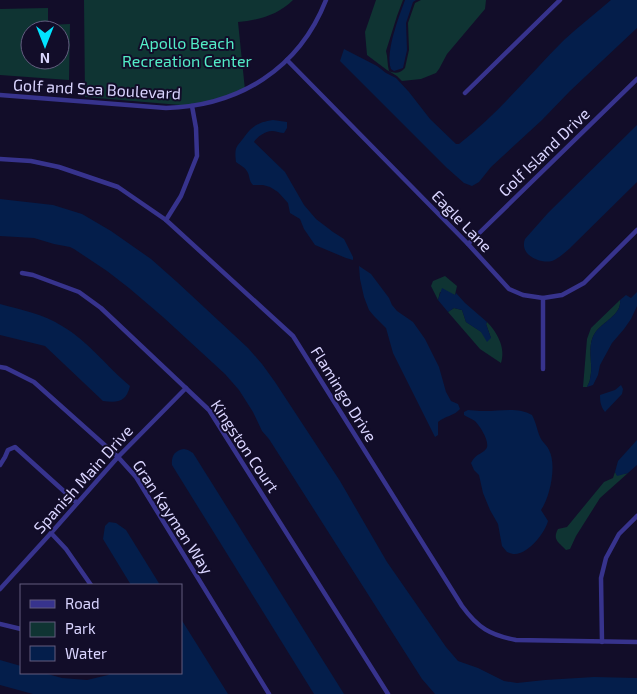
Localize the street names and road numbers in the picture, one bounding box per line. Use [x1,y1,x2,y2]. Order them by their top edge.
street label: Golf and Sea Boulevard [13,75,181,102]
street label: Golf Island Drive [494,103,593,200]
street label: Eagle Lane [428,186,496,255]
street label: Flamingo Drive [307,343,381,445]
street label: Kingston Court [207,396,283,496]
street label: Spanish Main Drive [29,421,136,537]
street label: Gran Kaymen Way [129,456,218,578]

